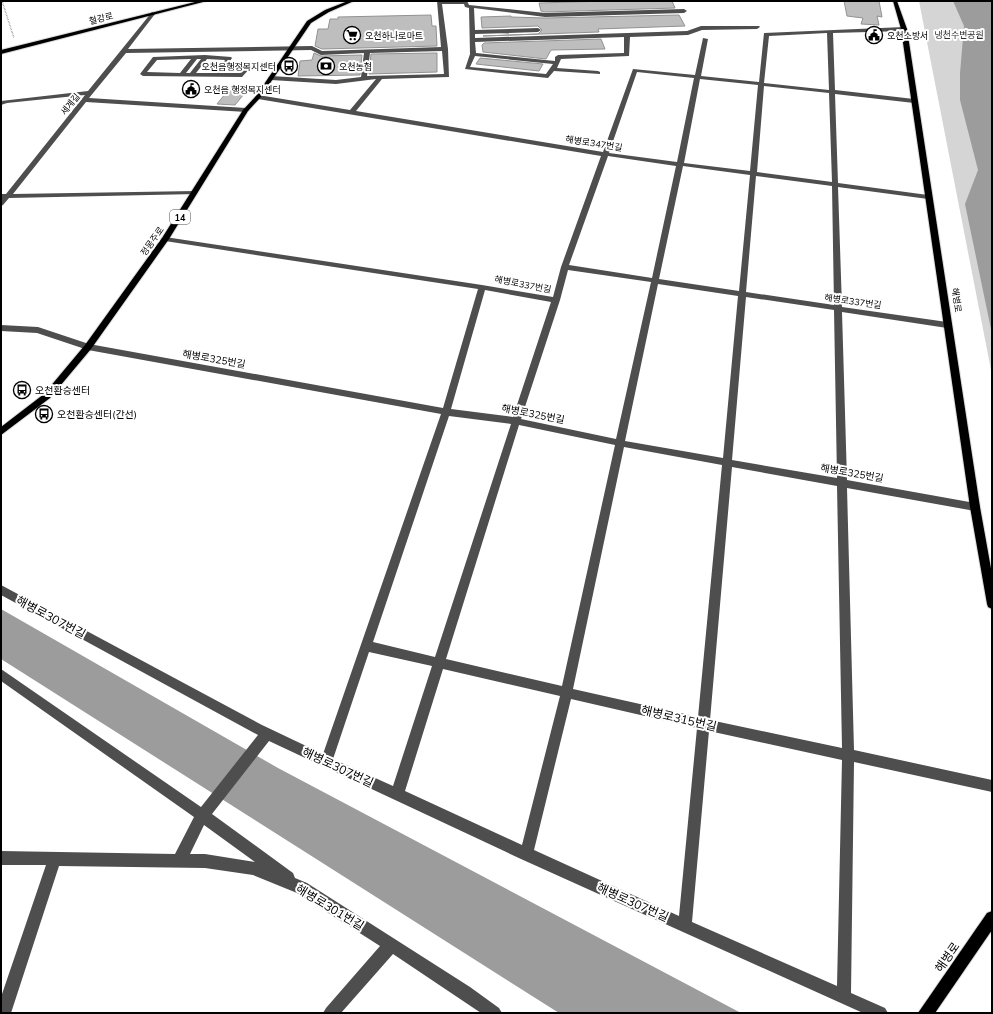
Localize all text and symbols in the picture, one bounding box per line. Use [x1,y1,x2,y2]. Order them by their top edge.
street label: 철강로 [88,10,114,26]
supermarket icon: 오천하나로마트 [342,25,362,45]
public building icon: 오천소방서 [864,25,884,45]
park label: 냉천수변공원 [934,29,984,40]
place label: 오천하나로마트 [365,30,423,41]
place label: 오천소방서 [887,30,928,41]
bus stop icon: 오천읍행정복지센터 [279,56,299,76]
bank icon: 오천농협 [316,56,336,76]
place label: 오천읍행정복지센터 [201,61,276,72]
place label: 오천농협 [339,61,372,72]
public building icon: 오천읍 행정복지센터 [181,79,201,99]
place label: 오천읍 행정복지센터 [204,84,281,95]
street label: 세계길 [58,91,82,117]
street label: 해병로347번길 [565,133,623,153]
road number: 14 [170,210,190,224]
street label: 정몽주로 [138,224,166,258]
street label: 해병로337번길 [494,273,552,295]
street label: 해병로 [950,287,964,313]
street label: 해병로337번길 [824,292,882,310]
street label: 해병로325번길 [181,347,247,371]
bus stop icon: 오천환승센터 [12,380,32,400]
place label: 오천환승센터 [35,384,90,397]
street label: 해병로325번길 [500,402,566,426]
bus stop icon: 오천환승센터(간선) [34,404,54,424]
place label: 오천환승센터(간선) [57,408,137,421]
street label: 해병로325번길 [819,461,885,485]
street label: 해병로307번길 [14,592,88,642]
street label: 해병로315번길 [640,702,718,734]
street label: 해병로307번길 [300,744,376,790]
street label: 해병로307번길 [595,880,671,924]
street label: 해병로301번길 [293,881,367,933]
street label: 해병로 [931,939,963,975]

